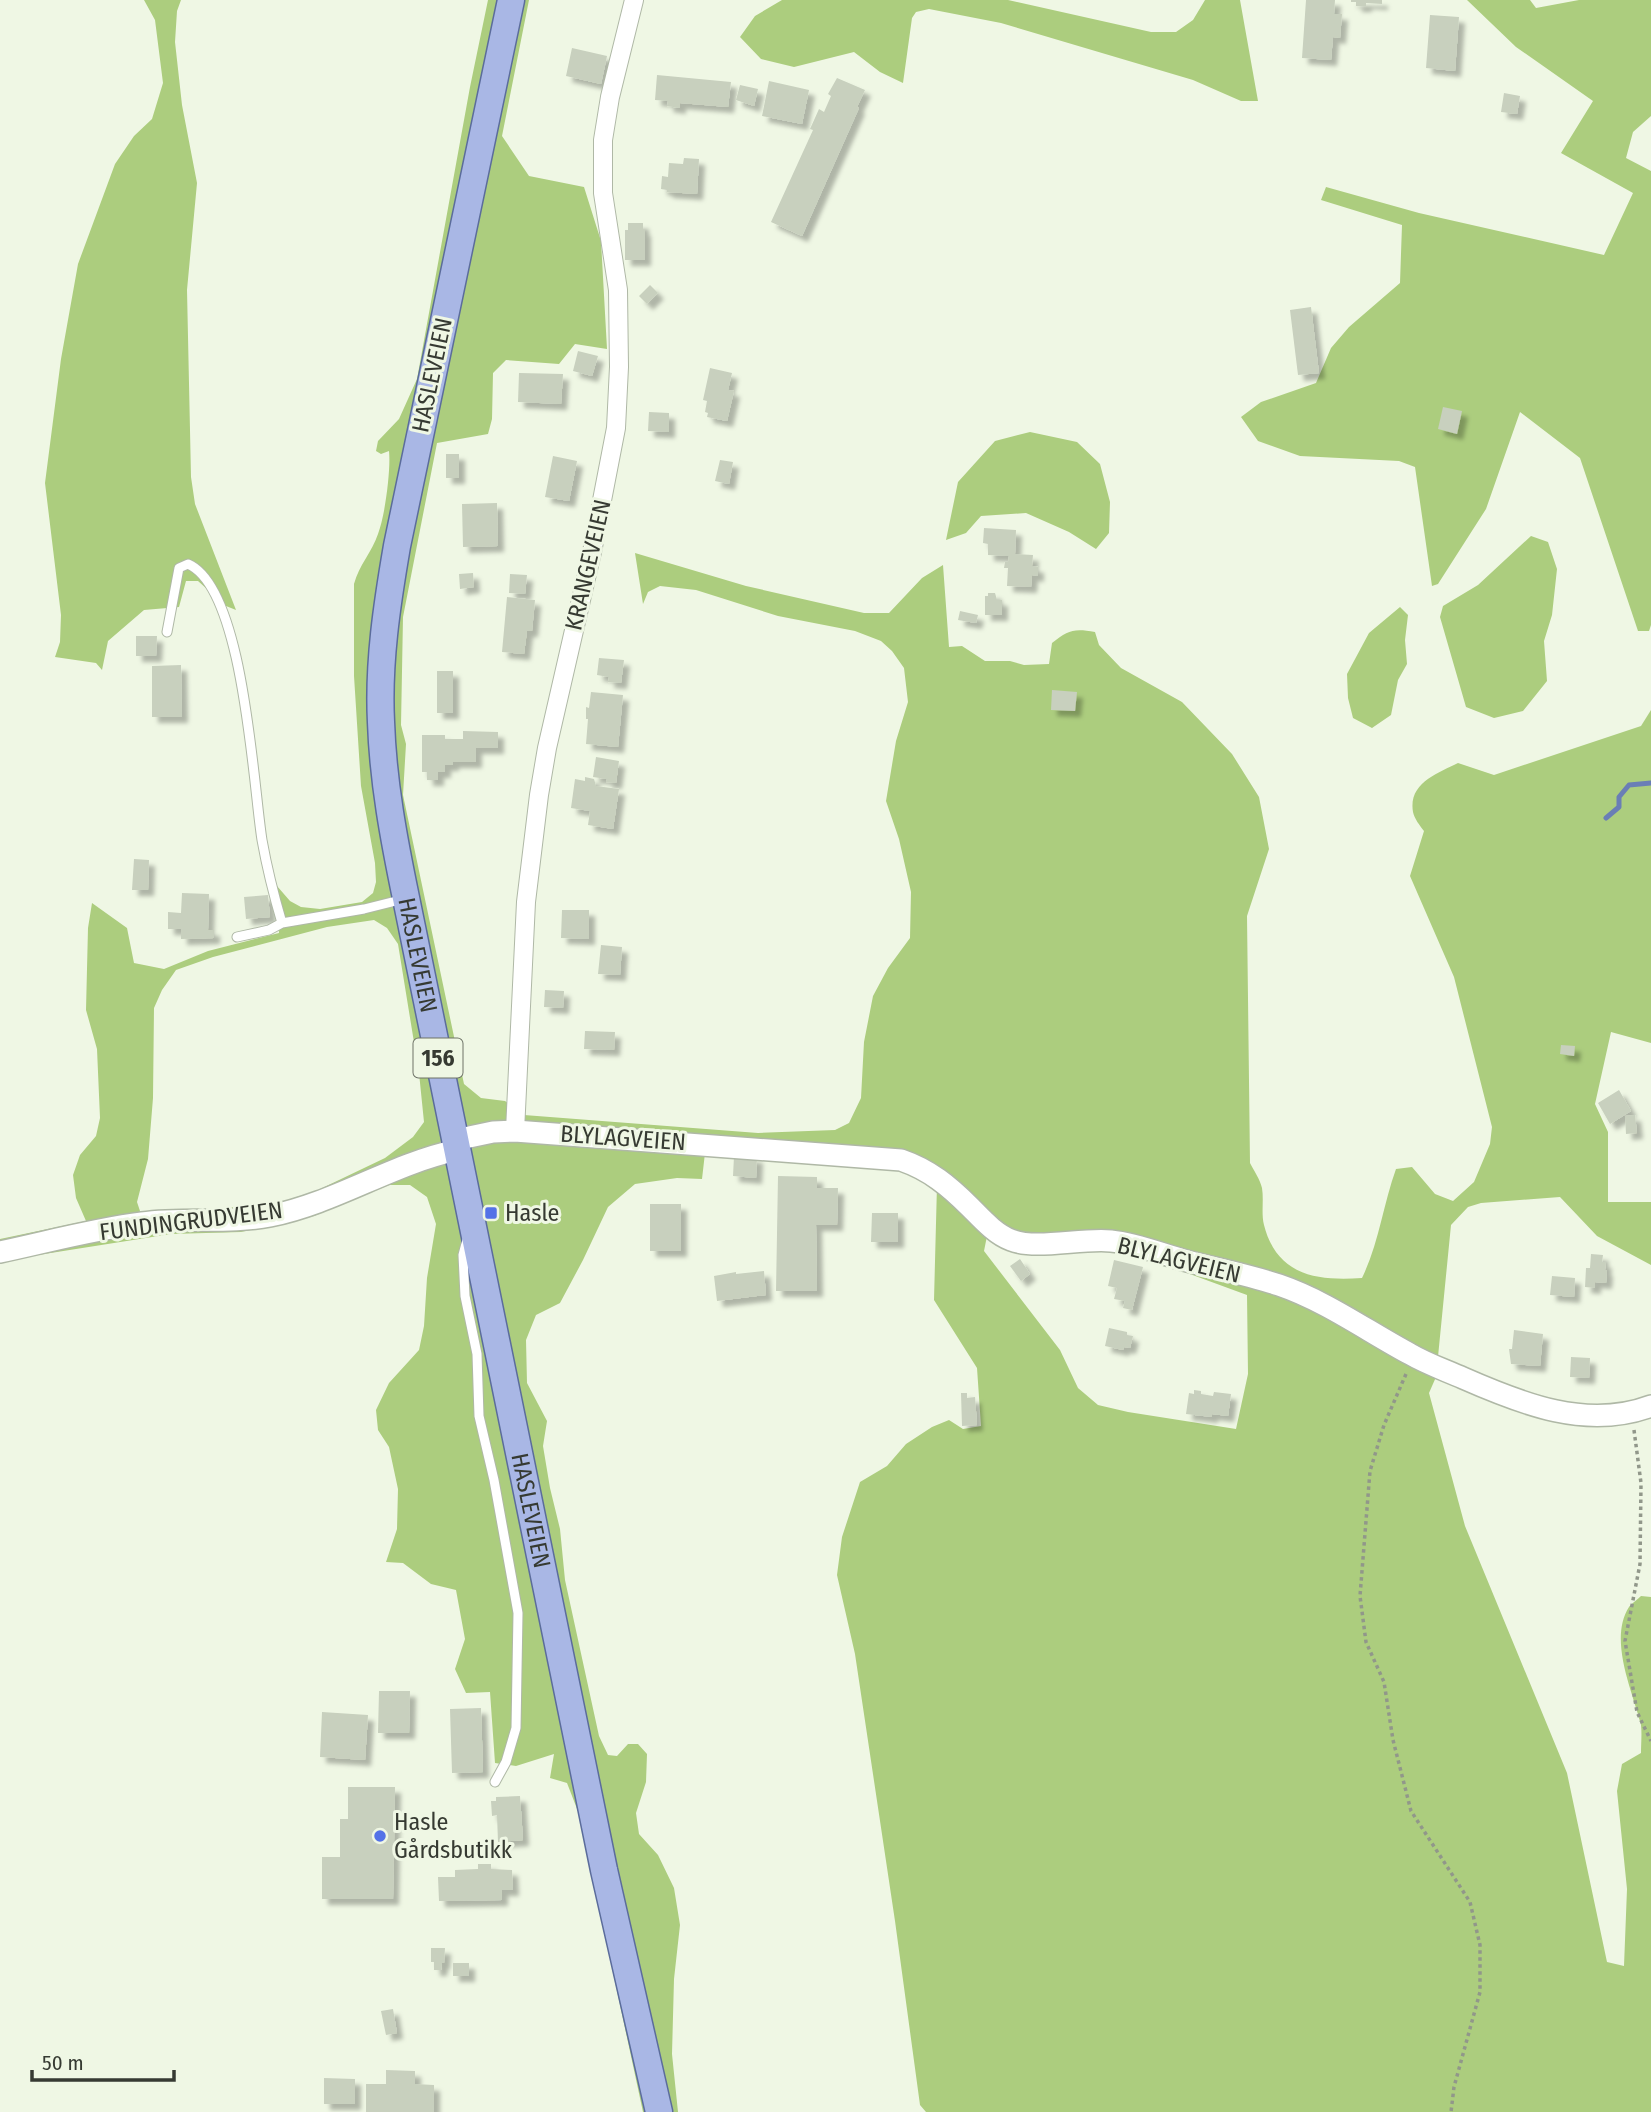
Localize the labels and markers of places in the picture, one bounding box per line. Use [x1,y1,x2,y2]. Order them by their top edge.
place label: Hasle [505,1199,559,1227]
marker: Hasle [483,1205,499,1221]
place label: Hasle Gårdsbutikk [394,1808,513,1864]
marker: Hasle Gårdsbutikk [372,1828,388,1844]

